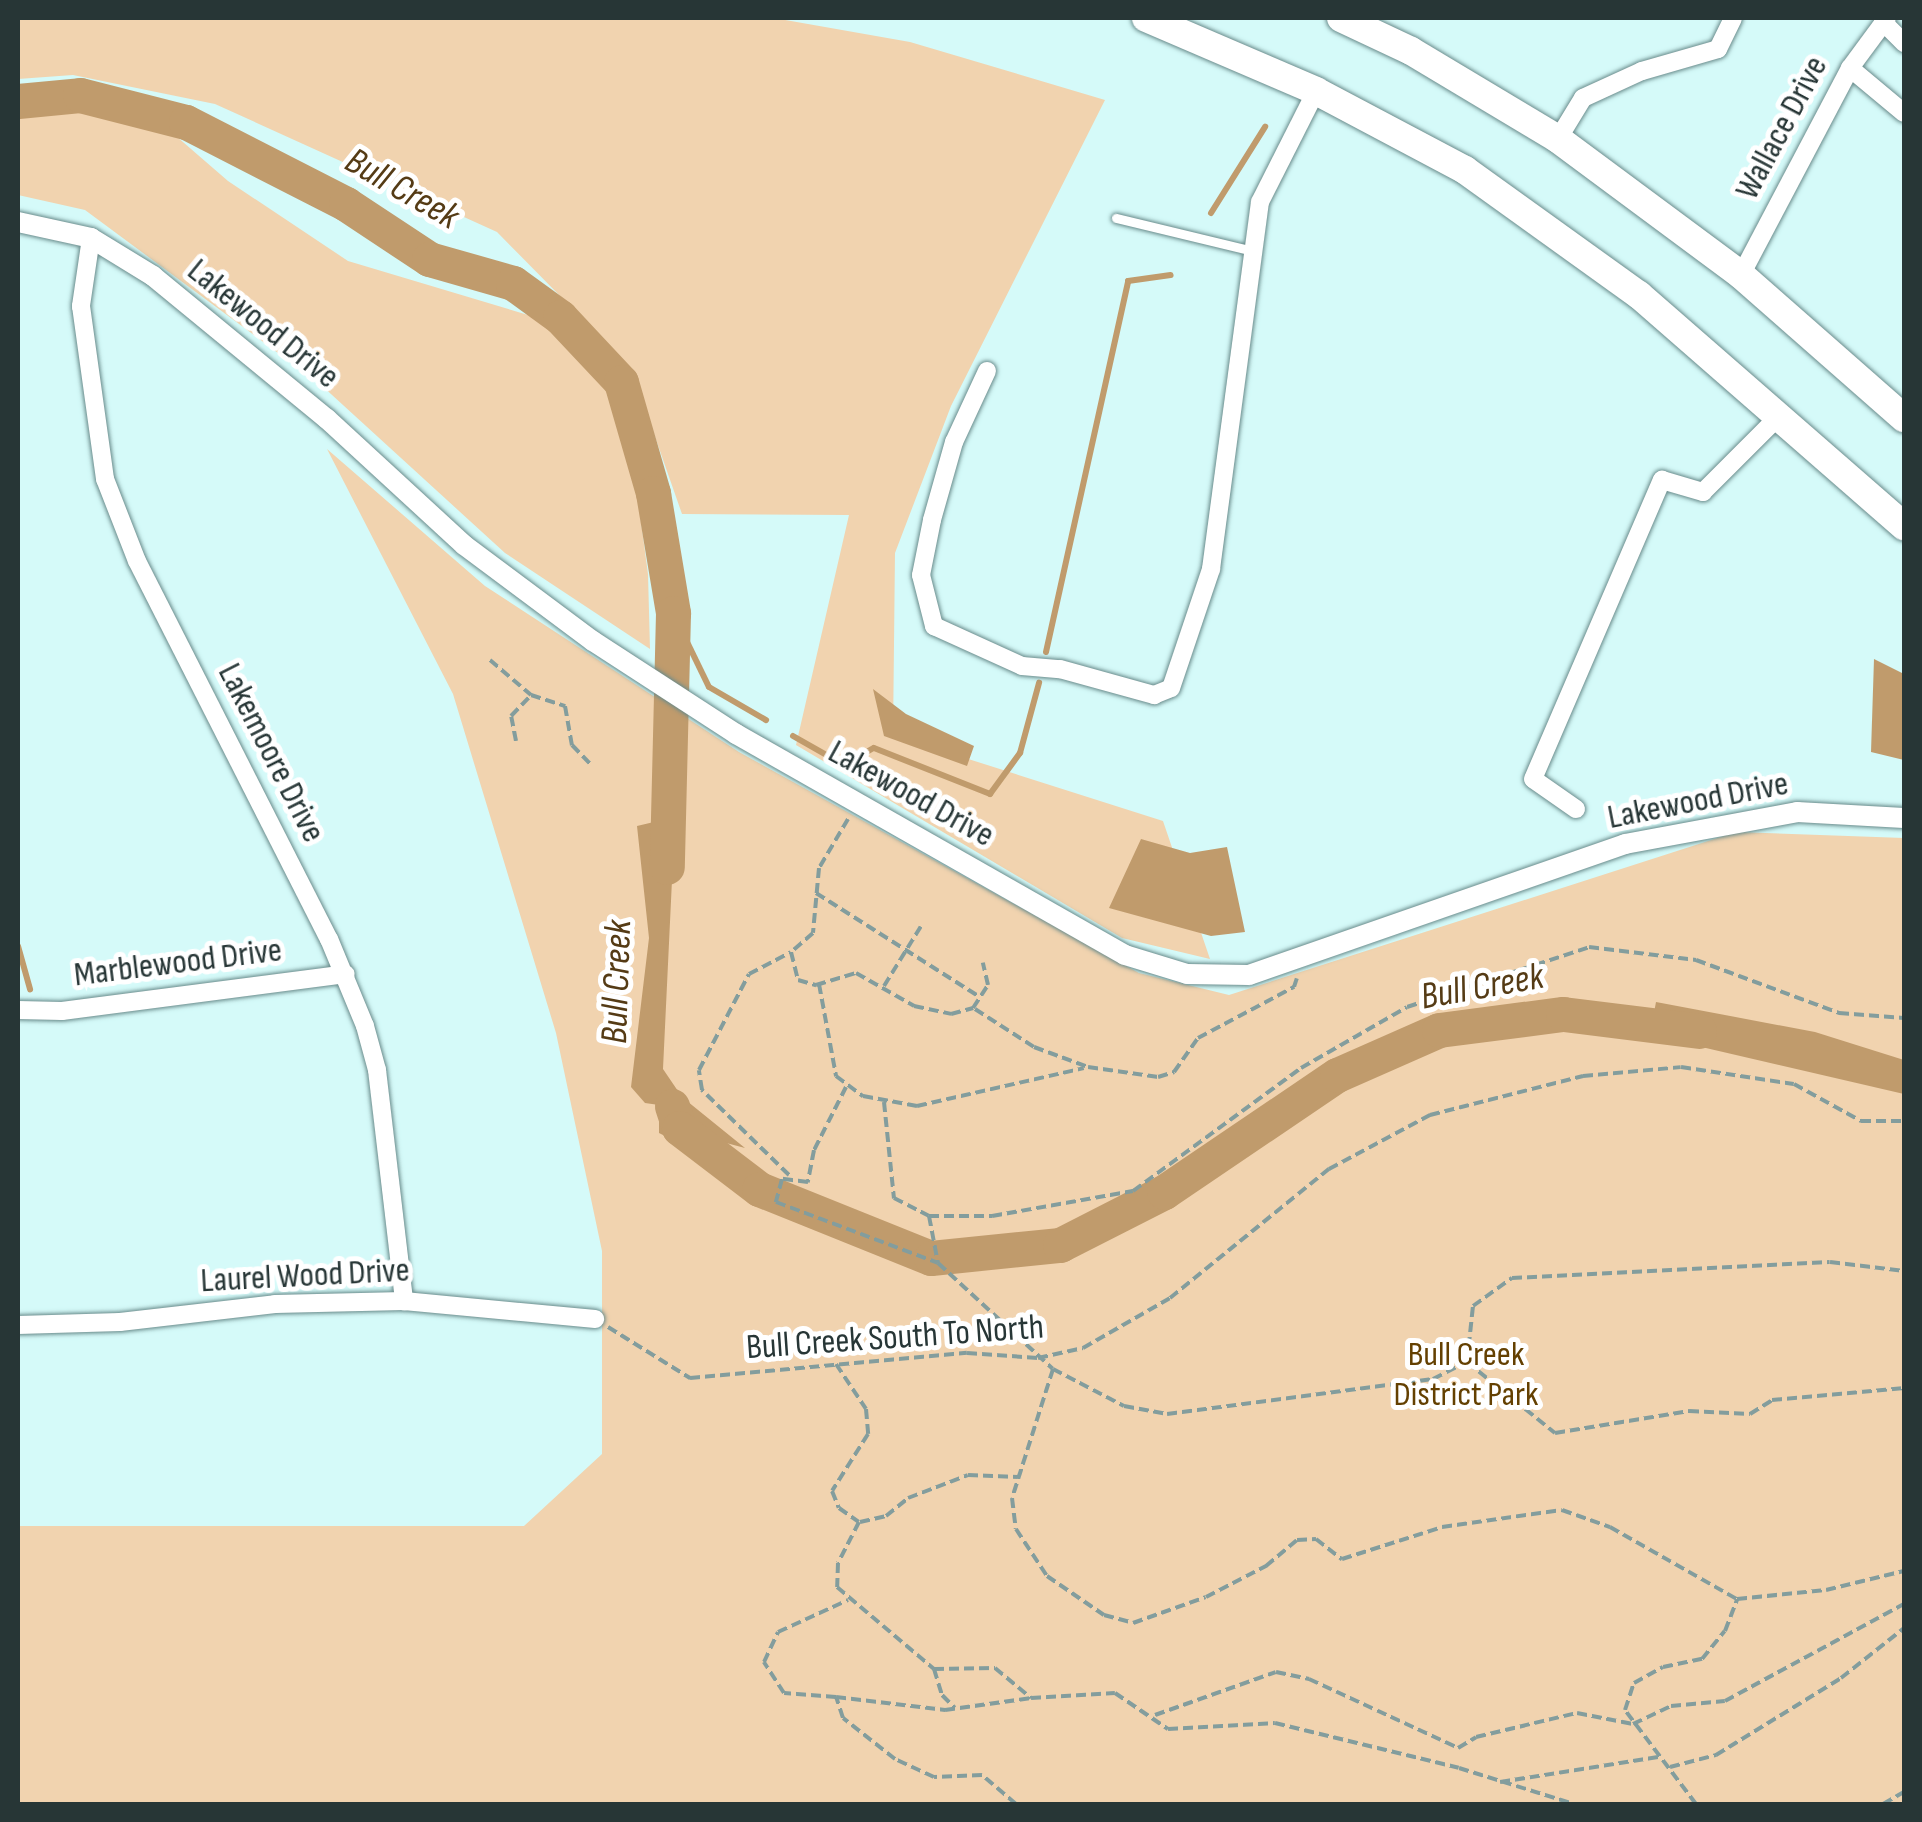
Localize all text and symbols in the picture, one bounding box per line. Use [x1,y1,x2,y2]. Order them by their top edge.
street label: Wallace Drive [1727,49,1837,207]
water label: Bull Creek [337,138,467,240]
street label: Lakewood Drive [179,250,347,398]
street label: Lakemoore Drive [208,657,334,849]
street label: Lakewood Drive [821,731,1001,857]
street label: Lakewood Drive [1604,763,1792,839]
water label: Bull Creek [592,919,642,1045]
street label: Marblewood Drive [72,929,284,997]
water label: Bull Creek [1417,954,1547,1020]
street label: Laurel Wood Drive [199,1250,411,1302]
street label: Bull Creek South To North [745,1307,1045,1369]
park label: Bull Creek District Park [1394,1334,1538,1416]

